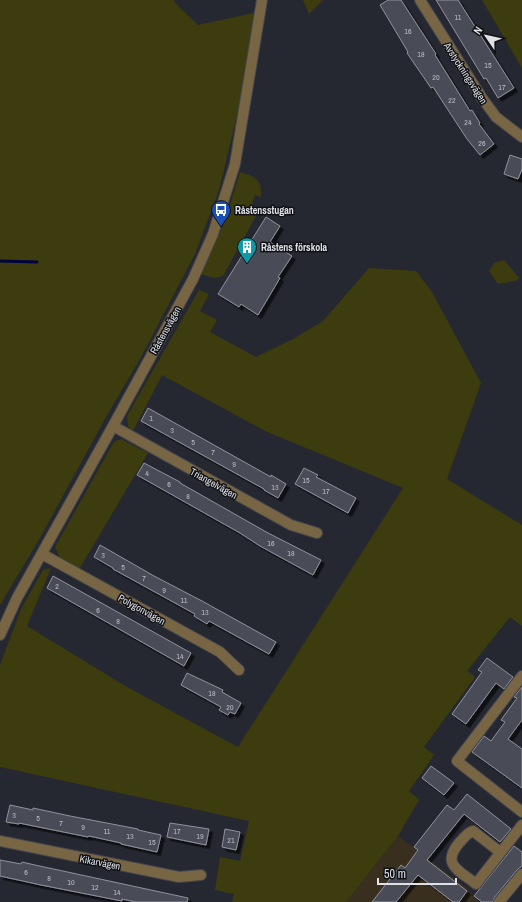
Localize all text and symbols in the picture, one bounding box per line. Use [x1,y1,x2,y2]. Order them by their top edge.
house number: 11 [455,12,462,22]
north arrow [466,16,506,56]
text: N [470,24,485,37]
house number: 16 [404,26,412,36]
street label: Avstyckningsvägen [440,39,490,106]
house number: 18 [417,49,425,59]
house number: 15 [484,60,492,70]
house number: 20 [432,72,440,82]
house number: 17 [498,82,506,92]
house number: 22 [448,95,456,105]
house number: 24 [464,117,472,127]
house number: 26 [478,138,486,148]
bus stop icon: Råstensstugan [210,199,232,227]
place label: Råstensstugan [235,204,294,217]
building icon: Råstens förskola [236,236,258,264]
place label: Råstens förskola [261,241,328,254]
street label: Råstensvägen [147,304,184,356]
house number: 1 [149,413,153,423]
house number: 3 [170,425,174,435]
house number: 5 [191,437,195,447]
house number: 7 [211,447,215,457]
house number: 9 [232,459,236,469]
street label: Triangelvägen [188,465,240,502]
house number: 4 [145,468,149,478]
house number: 15 [302,475,310,485]
house number: 6 [167,479,171,489]
house number: 13 [271,482,279,492]
house number: 17 [322,486,330,496]
house number: 8 [186,491,190,501]
house number: 16 [267,538,275,548]
house number: 18 [287,548,295,558]
house number: 3 [101,550,105,560]
house number: 5 [121,562,125,572]
house number: 7 [142,573,146,583]
house number: 2 [55,581,59,591]
house number: 9 [162,585,166,595]
street label: Polygonvägen [116,591,168,628]
house number: 11 [181,595,188,605]
house number: 6 [96,605,100,615]
house number: 13 [201,607,209,617]
house number: 8 [116,616,120,626]
house number: 14 [176,651,184,661]
house number: 18 [208,688,216,698]
house number: 20 [226,702,234,712]
house number: 3 [12,810,16,820]
house number: 5 [36,813,40,823]
house number: 7 [59,818,63,828]
house number: 9 [81,822,85,832]
house number: 11 [104,826,111,836]
house number: 17 [173,826,181,836]
house number: 13 [126,831,134,841]
house number: 19 [196,831,204,841]
house number: 21 [227,835,235,845]
house number: 15 [148,837,156,847]
street label: Kikarvägen [78,852,122,873]
scale bar [378,860,456,886]
text: 50 m [384,866,406,882]
house number: 6 [24,867,28,877]
house number: 8 [47,873,51,883]
house number: 10 [67,877,75,887]
house number: 12 [91,882,99,892]
house number: 14 [113,887,121,897]

